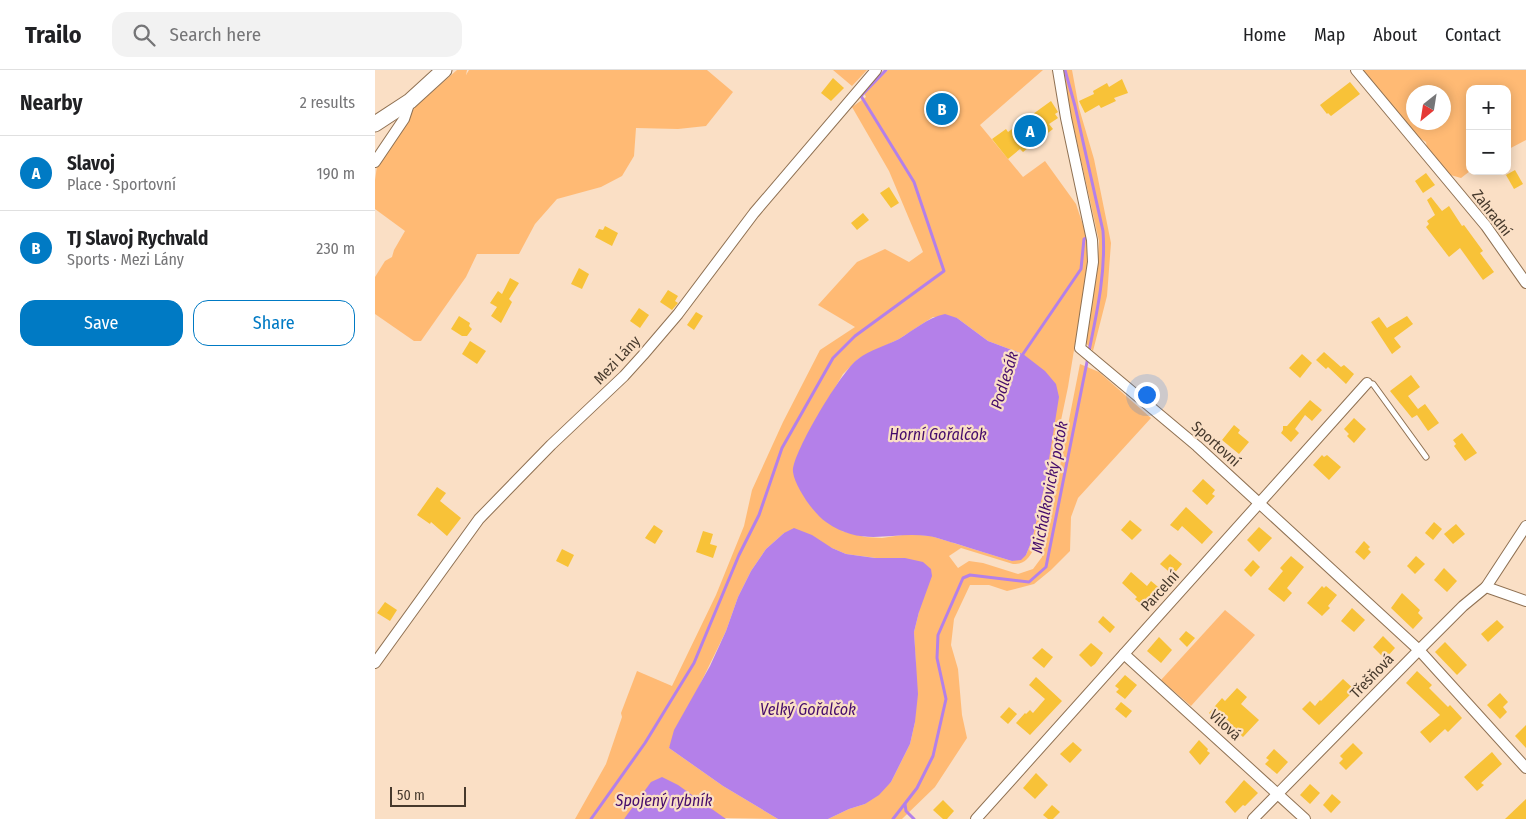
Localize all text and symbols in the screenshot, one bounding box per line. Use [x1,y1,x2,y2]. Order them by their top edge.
search box [112,12,462,57]
text: Trailo [25,21,82,49]
icon: search [130,21,158,49]
text: Search here [170,23,261,46]
text: Home [1243,24,1286,46]
text: Map [1314,24,1345,46]
text: About [1373,24,1417,46]
text: Contact [1445,24,1501,46]
north arrow [1406,85,1451,130]
map controls [1466,85,1511,175]
button: + [1466,85,1511,130]
text: Nearby [20,90,82,116]
pin: B [926,90,958,128]
text: 2 results [300,93,355,112]
pin: A [1014,112,1046,150]
button: − [1466,130,1511,175]
text: Slavoj [67,152,115,175]
text: A [32,164,40,183]
text: 190 m [317,164,355,183]
text: Place · Sportovní [67,175,176,194]
street label: Zahradní [1468,186,1516,240]
text: TJ Slavoj Rychvald [67,227,208,250]
text: B [32,239,40,258]
text: 230 m [316,239,355,258]
text: Sports · Mezi Lány [67,250,184,269]
button: Save [20,300,183,346]
button: Share [193,300,355,346]
street label: Mezi Lány [590,332,644,388]
water label: Podlesák [987,349,1022,411]
your location [1134,382,1160,408]
street label: Sportovní [1188,417,1244,471]
water label: Michálkovický potok [1027,419,1072,555]
water label: Horní Gořalčok [889,425,987,444]
street label: Parcelní [1137,567,1183,615]
street label: Třešňová [1347,650,1397,702]
water label: Velký Gořalčok [760,700,856,719]
street label: Vilová [1205,706,1245,744]
scale bar [390,784,466,807]
text: 50 m [397,787,425,804]
water label: Spojený rybník [615,791,713,810]

